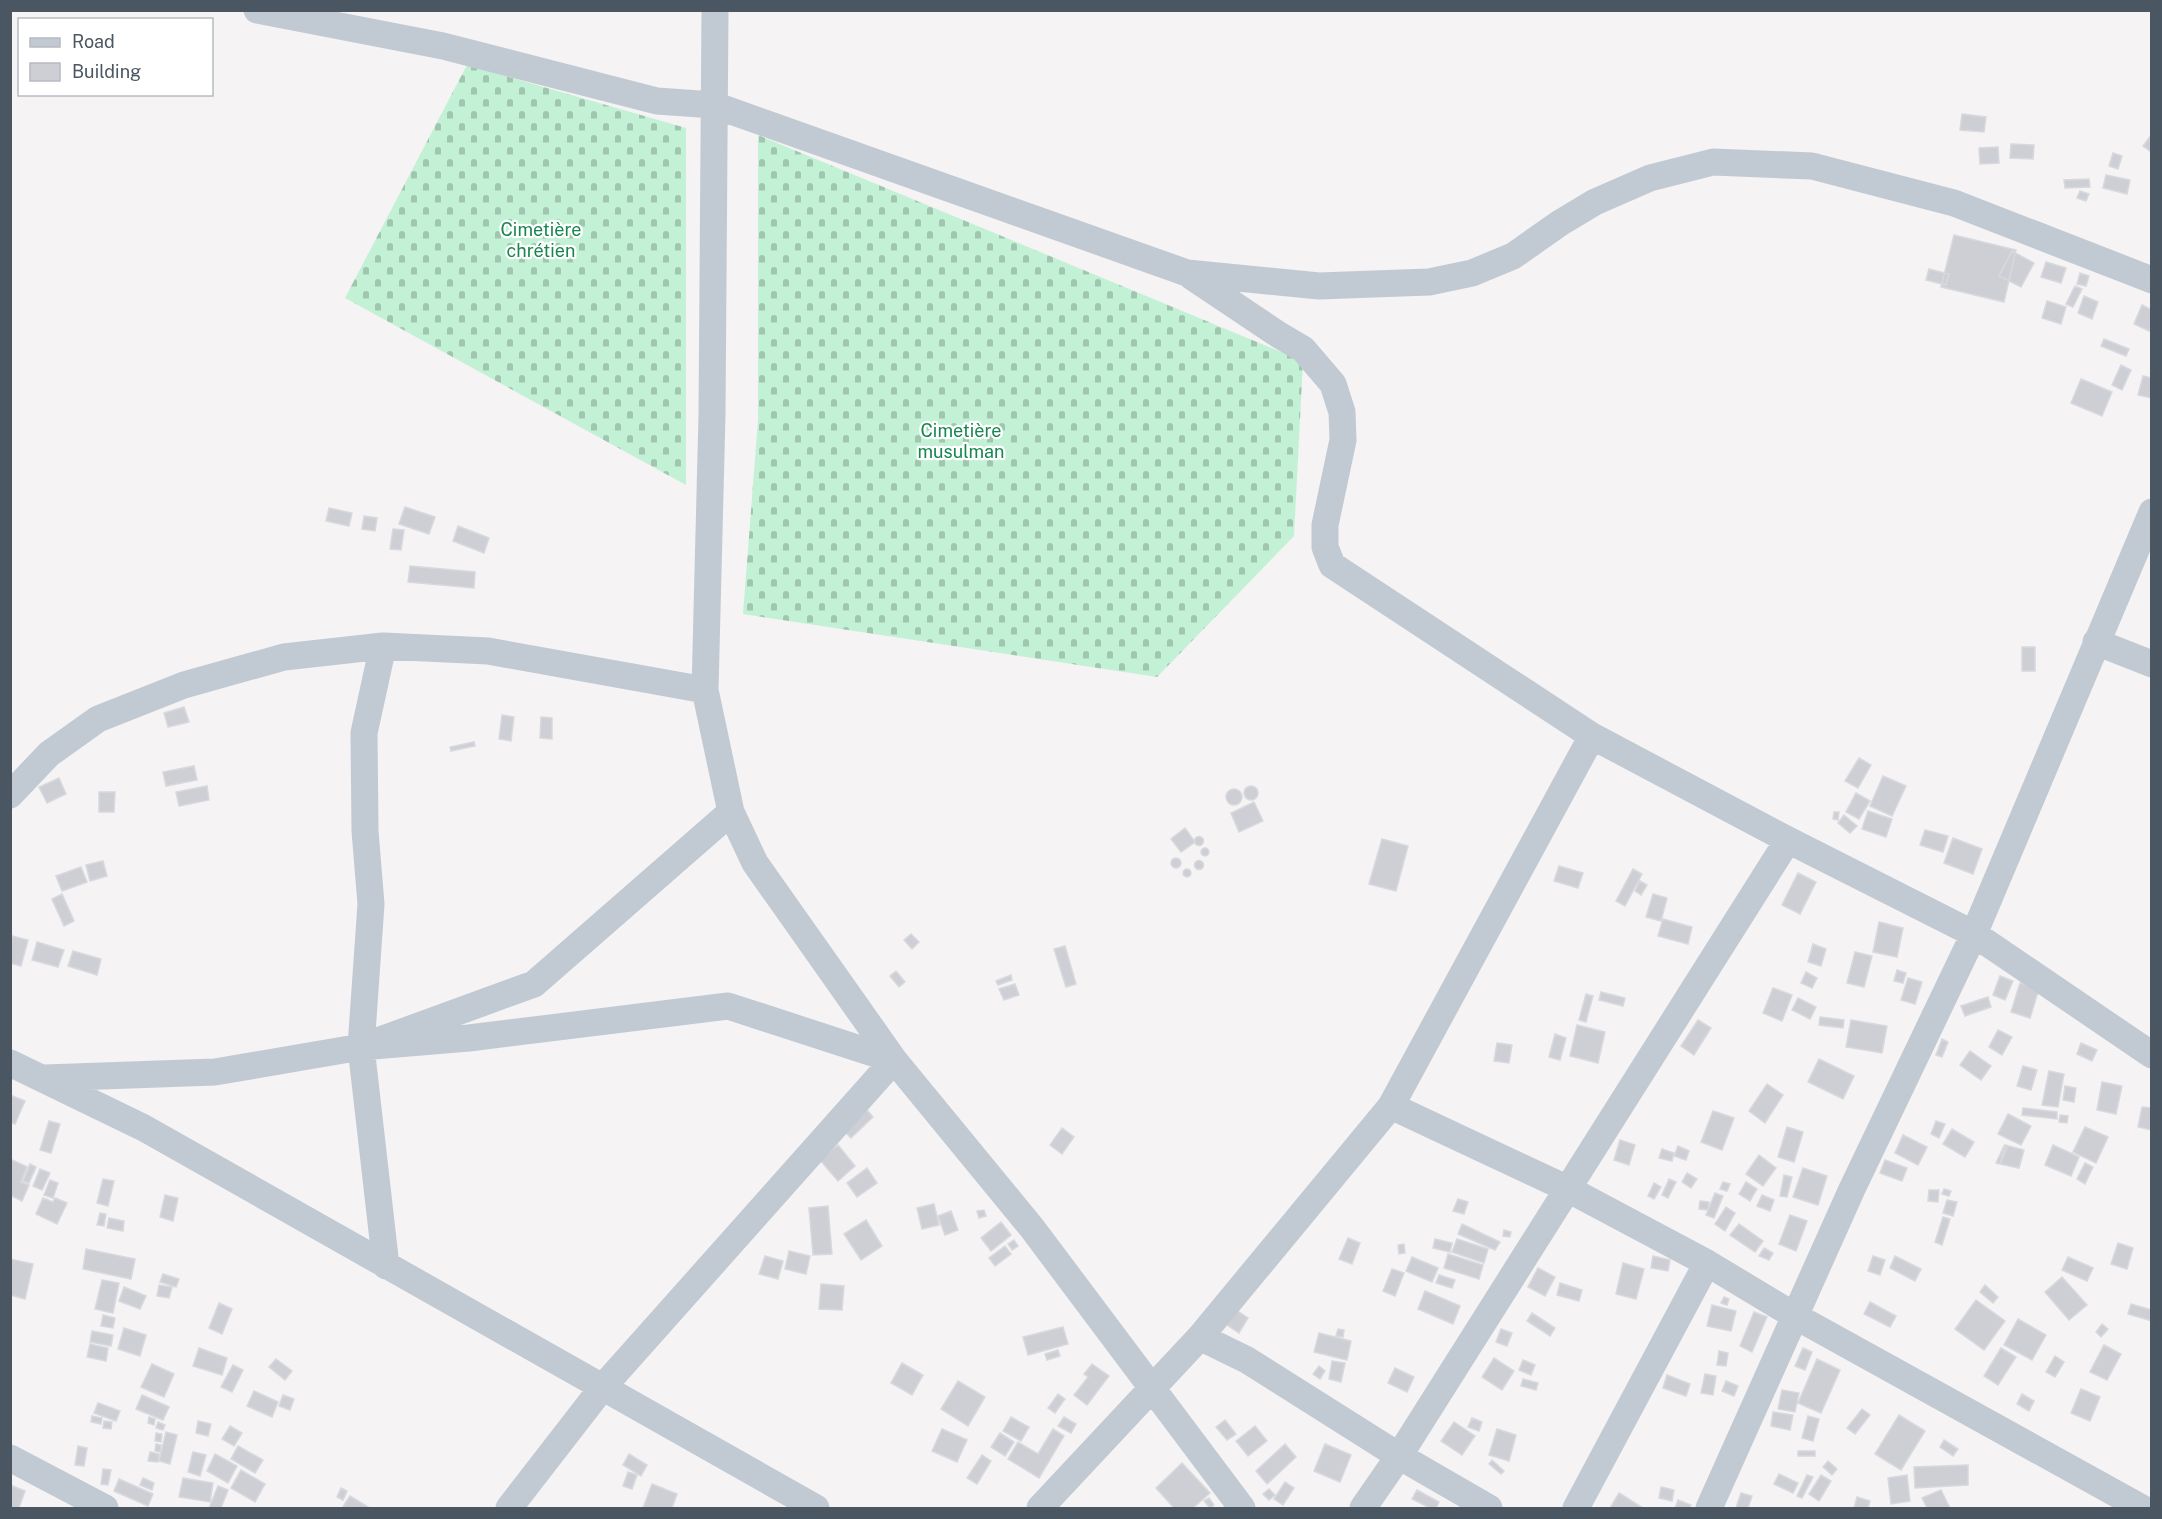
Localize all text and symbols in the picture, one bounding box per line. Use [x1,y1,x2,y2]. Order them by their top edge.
legend [18,18,213,96]
text: Road [72,31,115,52]
text: Building [72,61,141,82]
park label: Cimetière chrétien [500,219,582,261]
park label: Cimetière musulman [918,420,1004,462]

